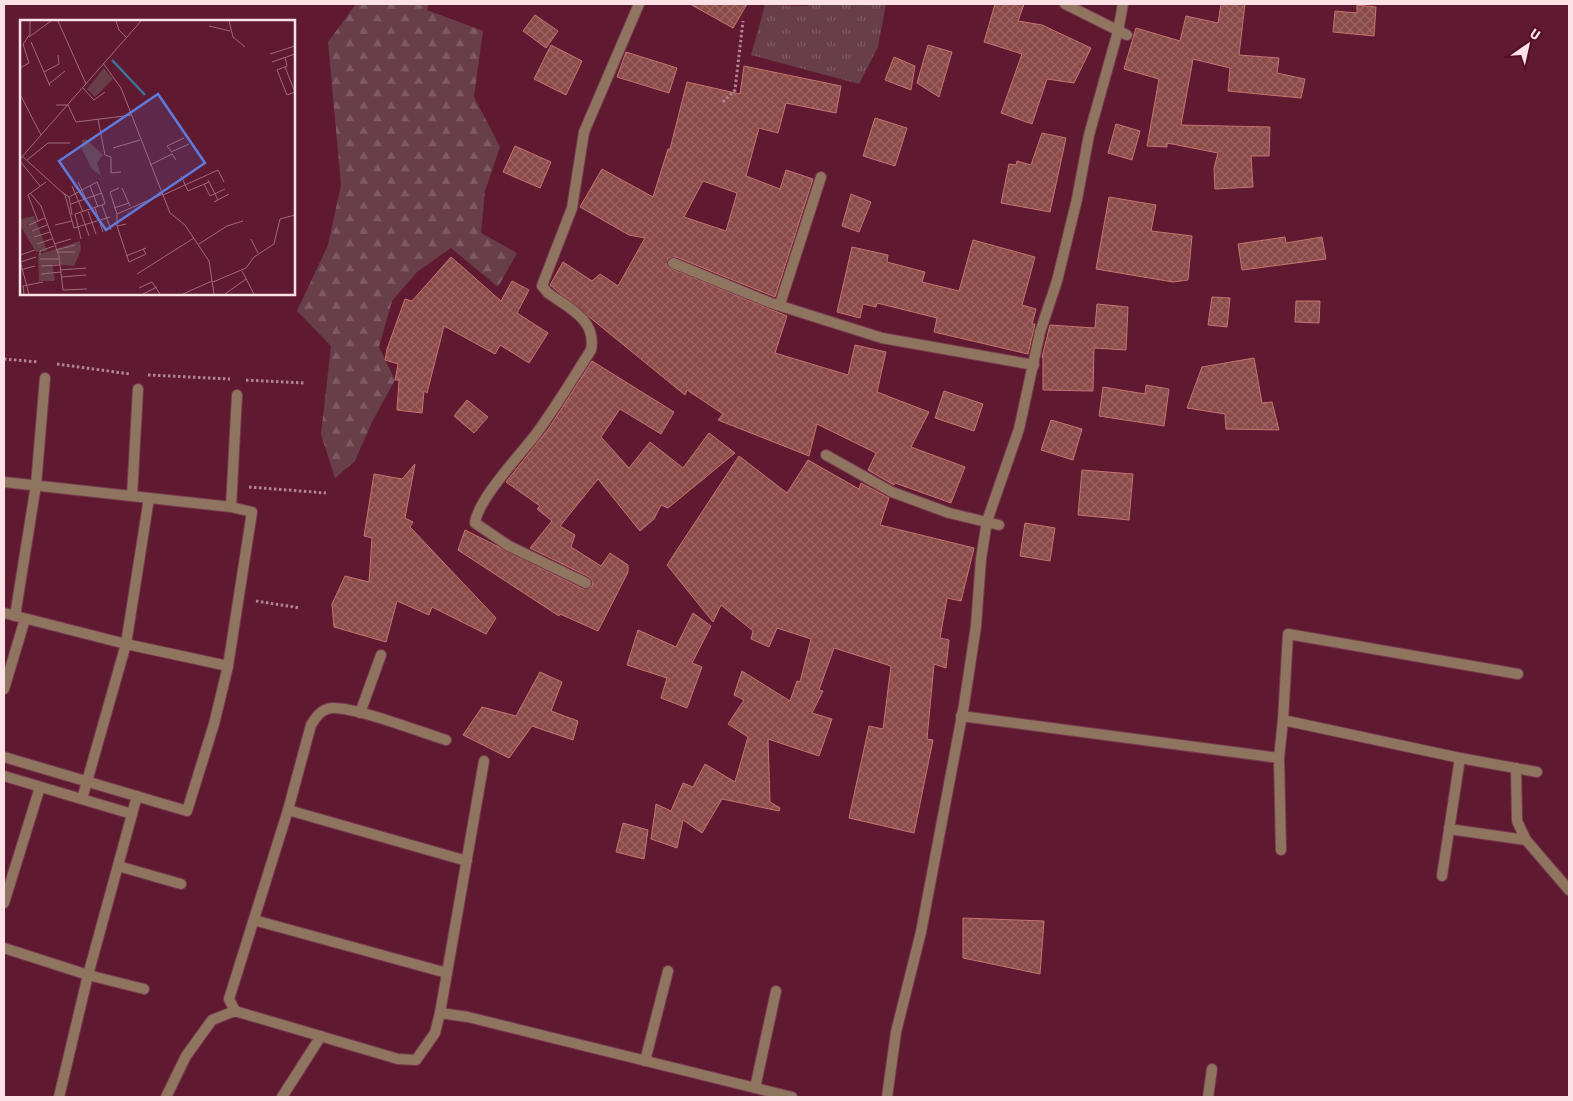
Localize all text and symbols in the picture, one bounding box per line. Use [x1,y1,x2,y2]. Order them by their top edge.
inset map [20,20,295,295]
north arrow [1503,20,1553,70]
text: U [1527,25,1543,43]

